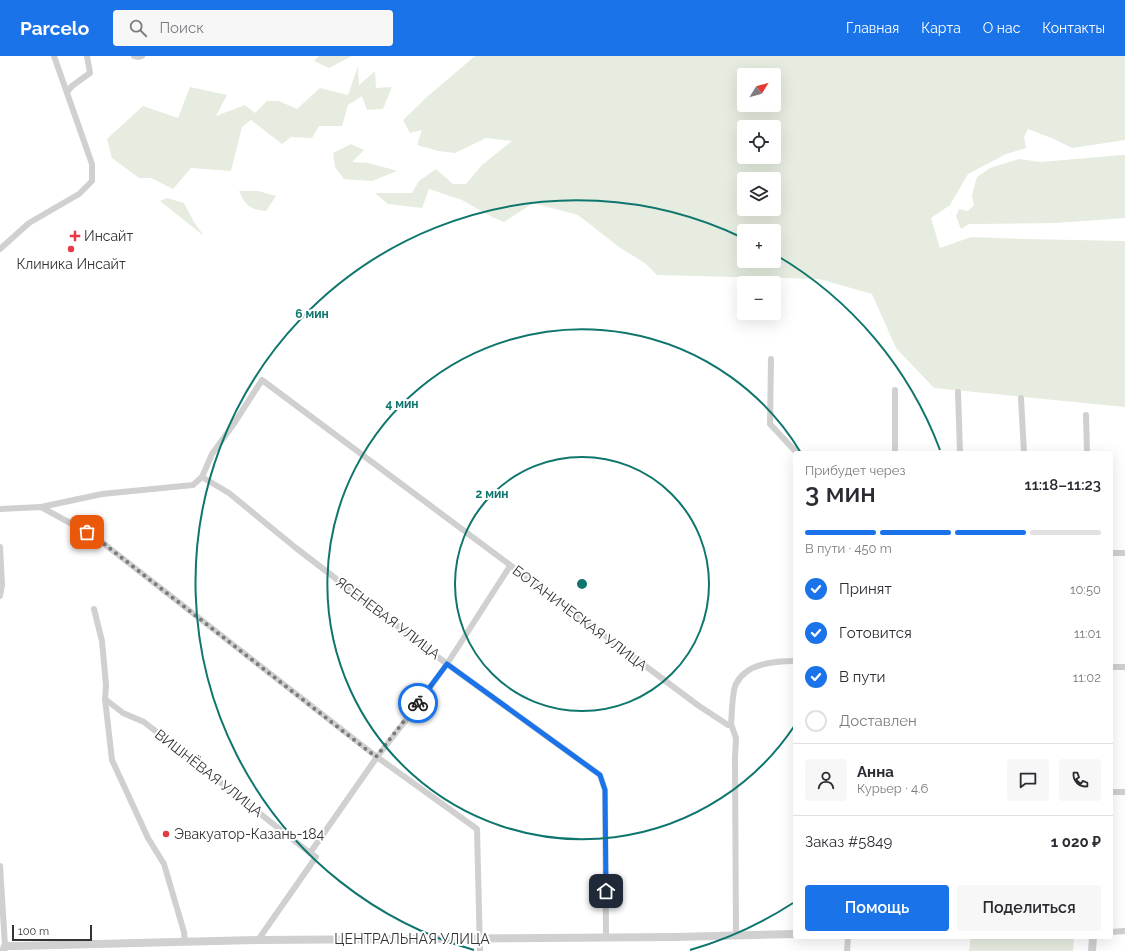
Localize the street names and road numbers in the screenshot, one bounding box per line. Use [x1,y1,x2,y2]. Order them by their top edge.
street label: БОТАНИЧЕСКАЯ УЛИЦА [510,562,651,674]
street label: ЯСЕНЕВАЯ УЛИЦА [333,574,444,663]
street label: ВИШНЁВАЯ УЛИЦА [152,724,268,820]
street label: ЦЕНТРАЛЬНАЯ УЛИЦА [334,931,490,947]

